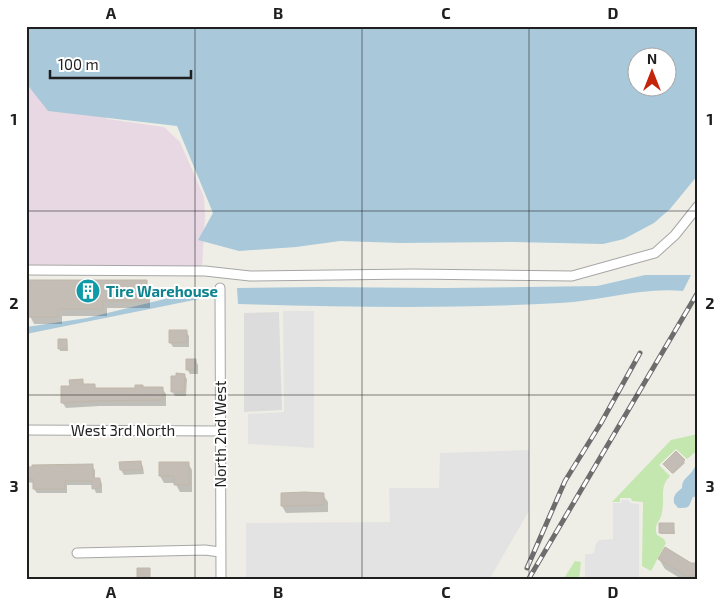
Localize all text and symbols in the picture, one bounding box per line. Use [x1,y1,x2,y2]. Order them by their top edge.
text: A [106,3,117,22]
text: B [273,3,283,22]
text: C [441,3,451,22]
text: D [608,3,619,22]
scale bar [50,48,191,80]
north arrow [626,48,676,98]
text: N [647,50,657,67]
text: 100 m [58,55,99,73]
text: 1 [11,109,17,128]
text: 1 [707,109,713,128]
building icon: Tire Warehouse [75,278,101,304]
place label: Tire Warehouse [106,282,218,300]
text: 2 [9,293,19,312]
text: 2 [705,293,715,312]
street label: North 2nd West [211,380,229,488]
street label: West 3rd North [71,421,175,439]
text: 3 [9,476,19,495]
text: 3 [705,476,715,495]
text: A [106,582,117,601]
text: B [273,582,283,601]
text: C [441,582,451,601]
text: D [608,582,619,601]

